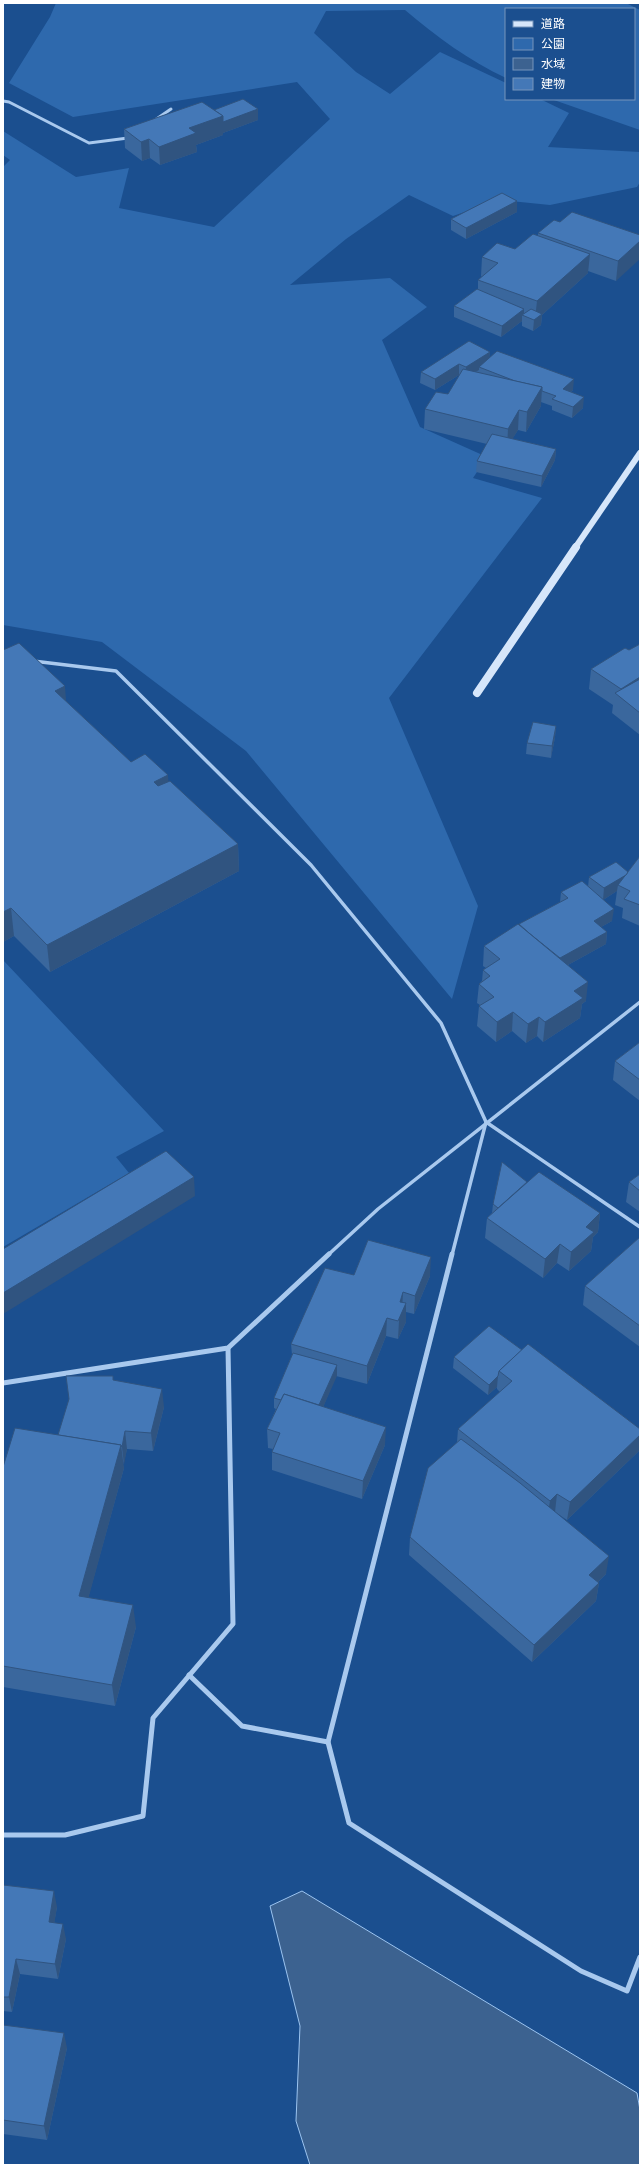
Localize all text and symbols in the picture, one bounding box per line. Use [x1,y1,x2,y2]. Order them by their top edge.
legend [505,8,635,100]
text: 道路 [541,17,565,31]
text: 公園 [541,37,565,51]
text: 水域 [541,57,565,71]
text: 建物 [541,77,565,91]

